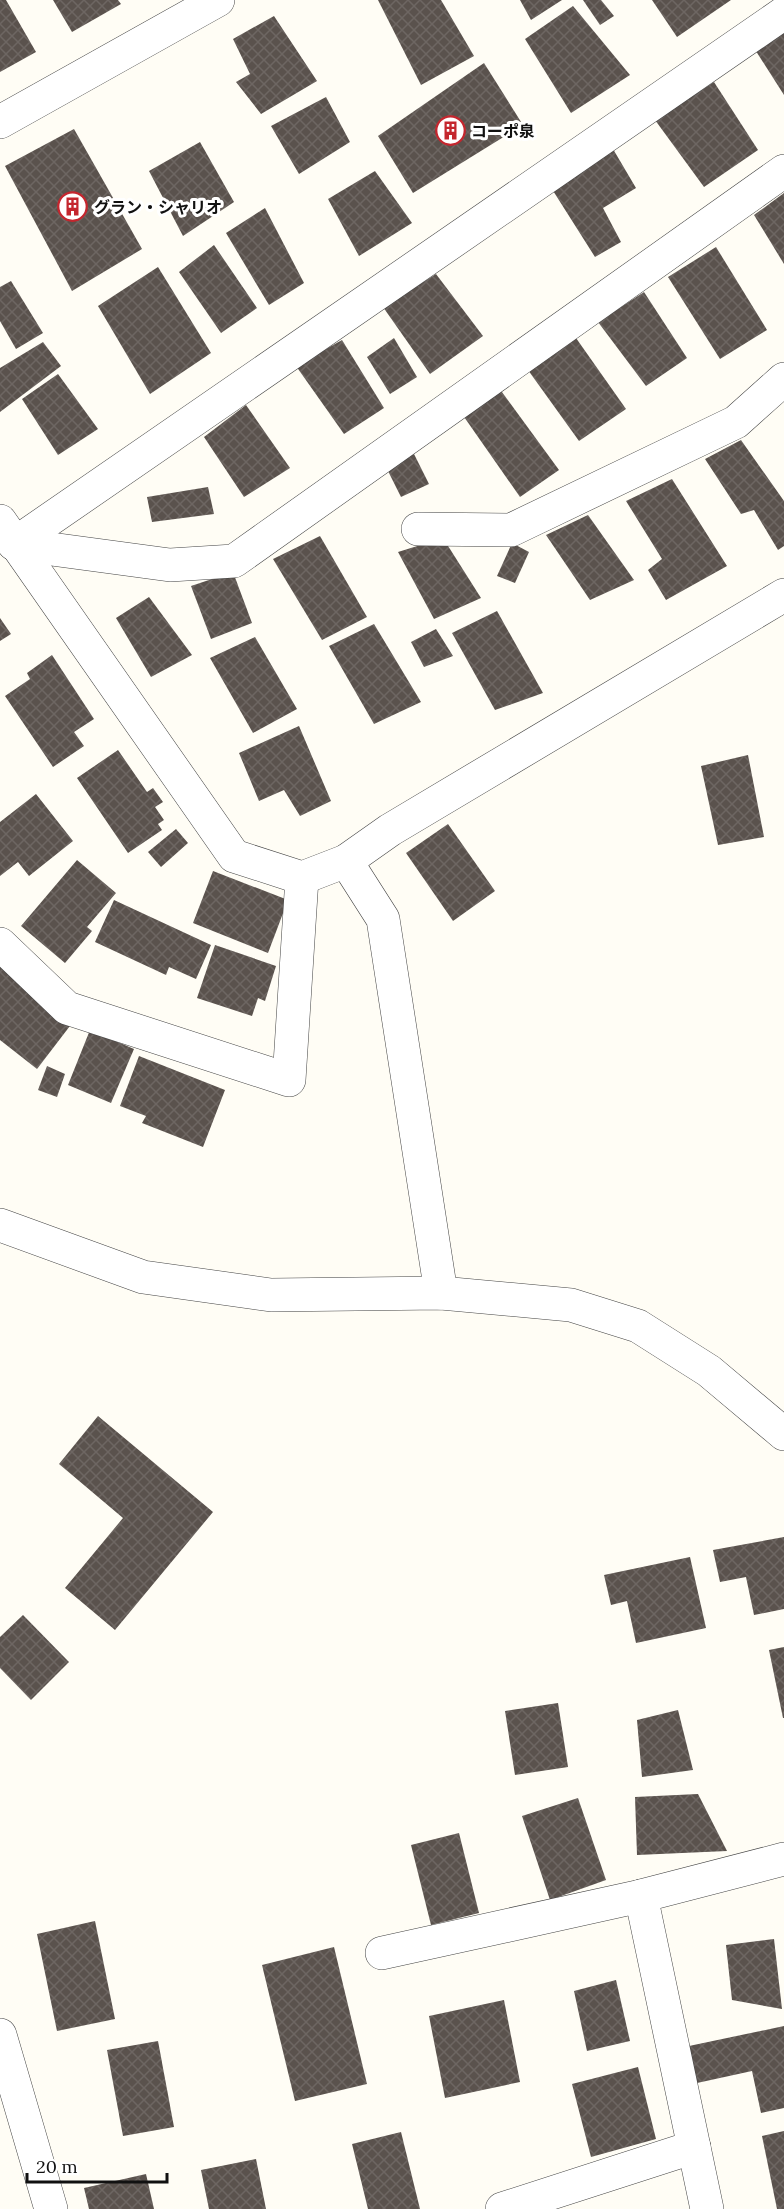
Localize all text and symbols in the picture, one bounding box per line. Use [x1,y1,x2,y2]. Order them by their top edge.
building icon: コーポ泉 [434,115,466,147]
place label: コーポ泉 [471,121,535,141]
building icon: グラン・シャリオ [57,191,89,223]
place label: グラン・シャリオ [94,197,222,217]
scale bar [27,2146,166,2184]
text: 20 m [36,2155,78,2178]

